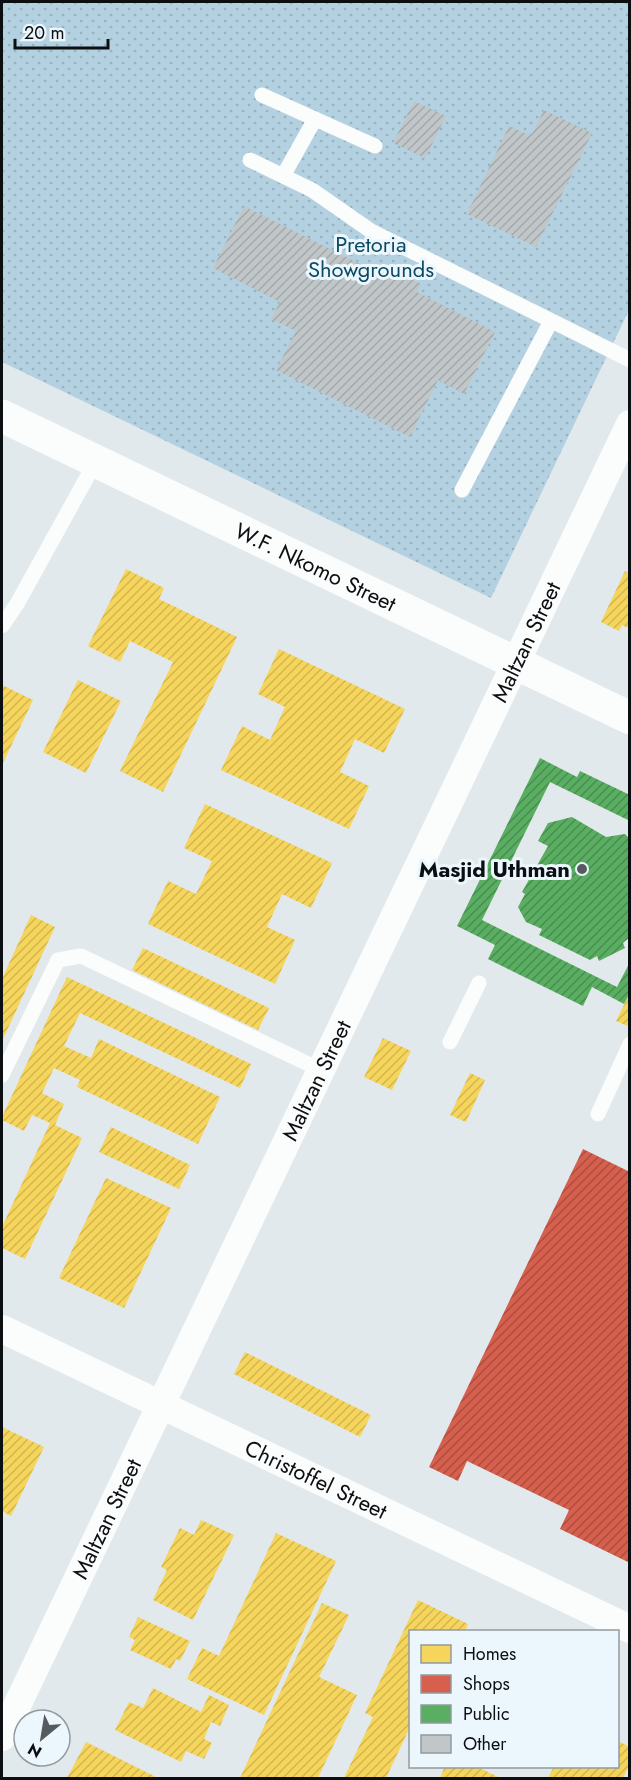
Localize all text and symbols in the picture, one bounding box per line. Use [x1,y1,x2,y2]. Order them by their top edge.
scale bar [15,12,108,50]
text: 20 m [24,20,64,46]
park label: Pretoria Showgrounds [308,228,434,285]
street label: W.F. Nkomo Street [230,514,402,620]
street label: Maltzan Street [483,576,569,707]
place label: Masjid Uthman [419,853,570,885]
marker: Masjid Uthman [575,862,589,876]
street label: Maltzan Street [274,1014,359,1146]
street label: Christoffel Street [240,1431,393,1527]
street label: Maltzan Street [64,1452,149,1584]
legend [409,1630,619,1768]
text: Homes [463,1641,516,1667]
text: Shops [463,1671,510,1697]
text: Public [463,1701,510,1727]
north arrow [12,1708,72,1768]
text: Other [463,1731,507,1757]
text: N [23,1737,46,1764]

